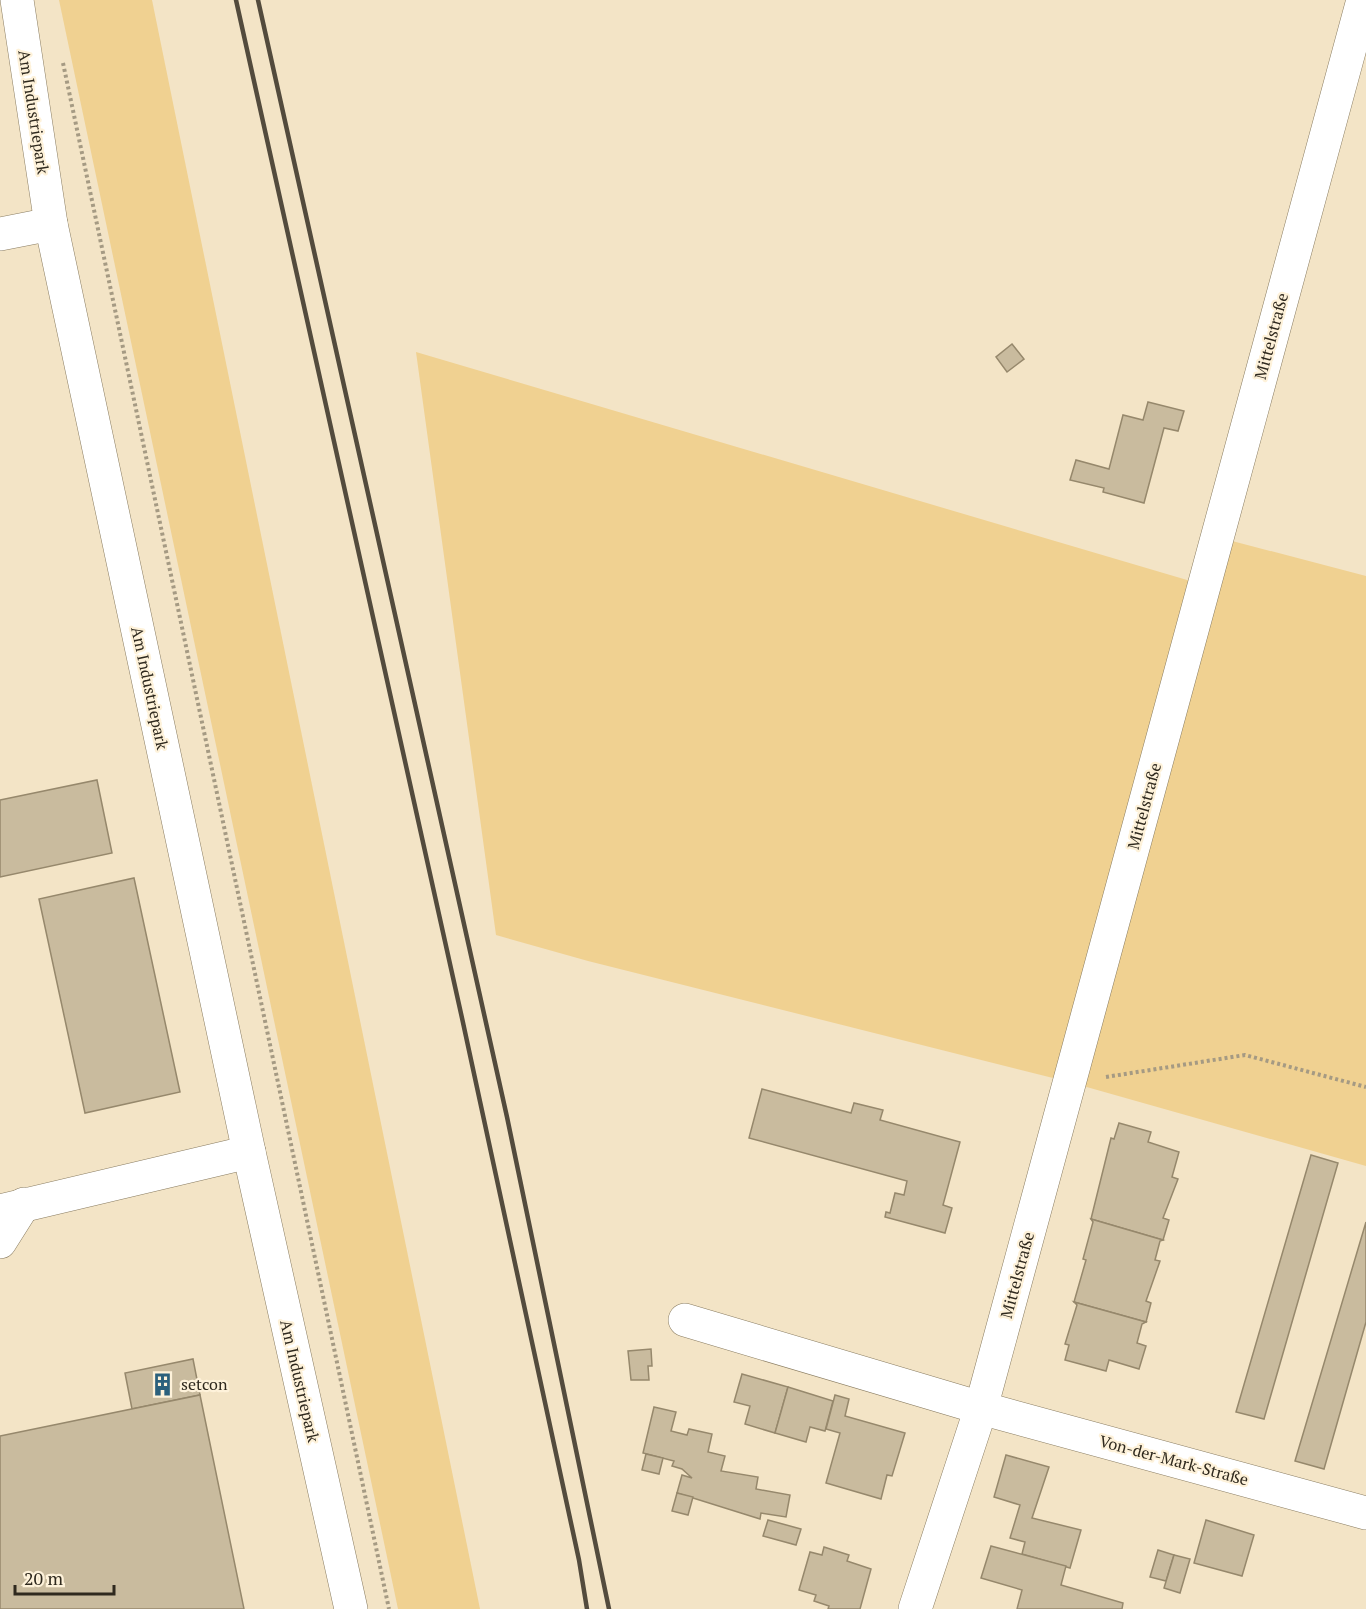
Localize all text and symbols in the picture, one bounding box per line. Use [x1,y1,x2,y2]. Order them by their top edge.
street label: Am Industriepark [13,48,55,176]
street label: Mittelstraße [1249,290,1293,382]
street label: Am Industriepark [126,624,174,752]
street label: Mittelstraße [1122,760,1166,852]
street label: Mittelstraße [995,1229,1039,1321]
street label: Am Industriepark [275,1318,325,1445]
building icon: setcon [150,1371,176,1397]
place label: setcon [181,1373,228,1395]
street label: Von-der-Mark-Straße [1097,1430,1251,1490]
scale bar [15,1558,114,1596]
text: 20 m [24,1566,64,1590]

